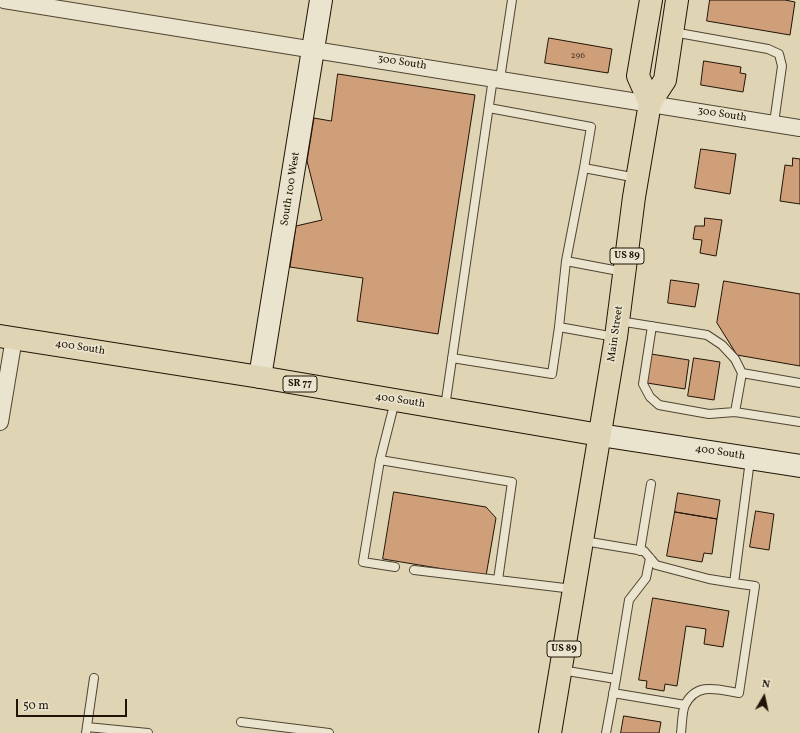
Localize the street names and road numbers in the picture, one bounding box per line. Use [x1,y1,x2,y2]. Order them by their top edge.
street label: 300 South [376,53,428,73]
street label: 300 South [696,105,748,125]
street label: South 100 West [279,151,303,227]
road number: US 89 [610,248,644,264]
street label: Main Street [606,305,626,363]
street label: 400 South [54,338,106,358]
road number: SR 77 [283,376,317,392]
street label: 400 South [374,391,426,411]
street label: 400 South [694,443,746,463]
road number: US 89 [547,641,581,657]

